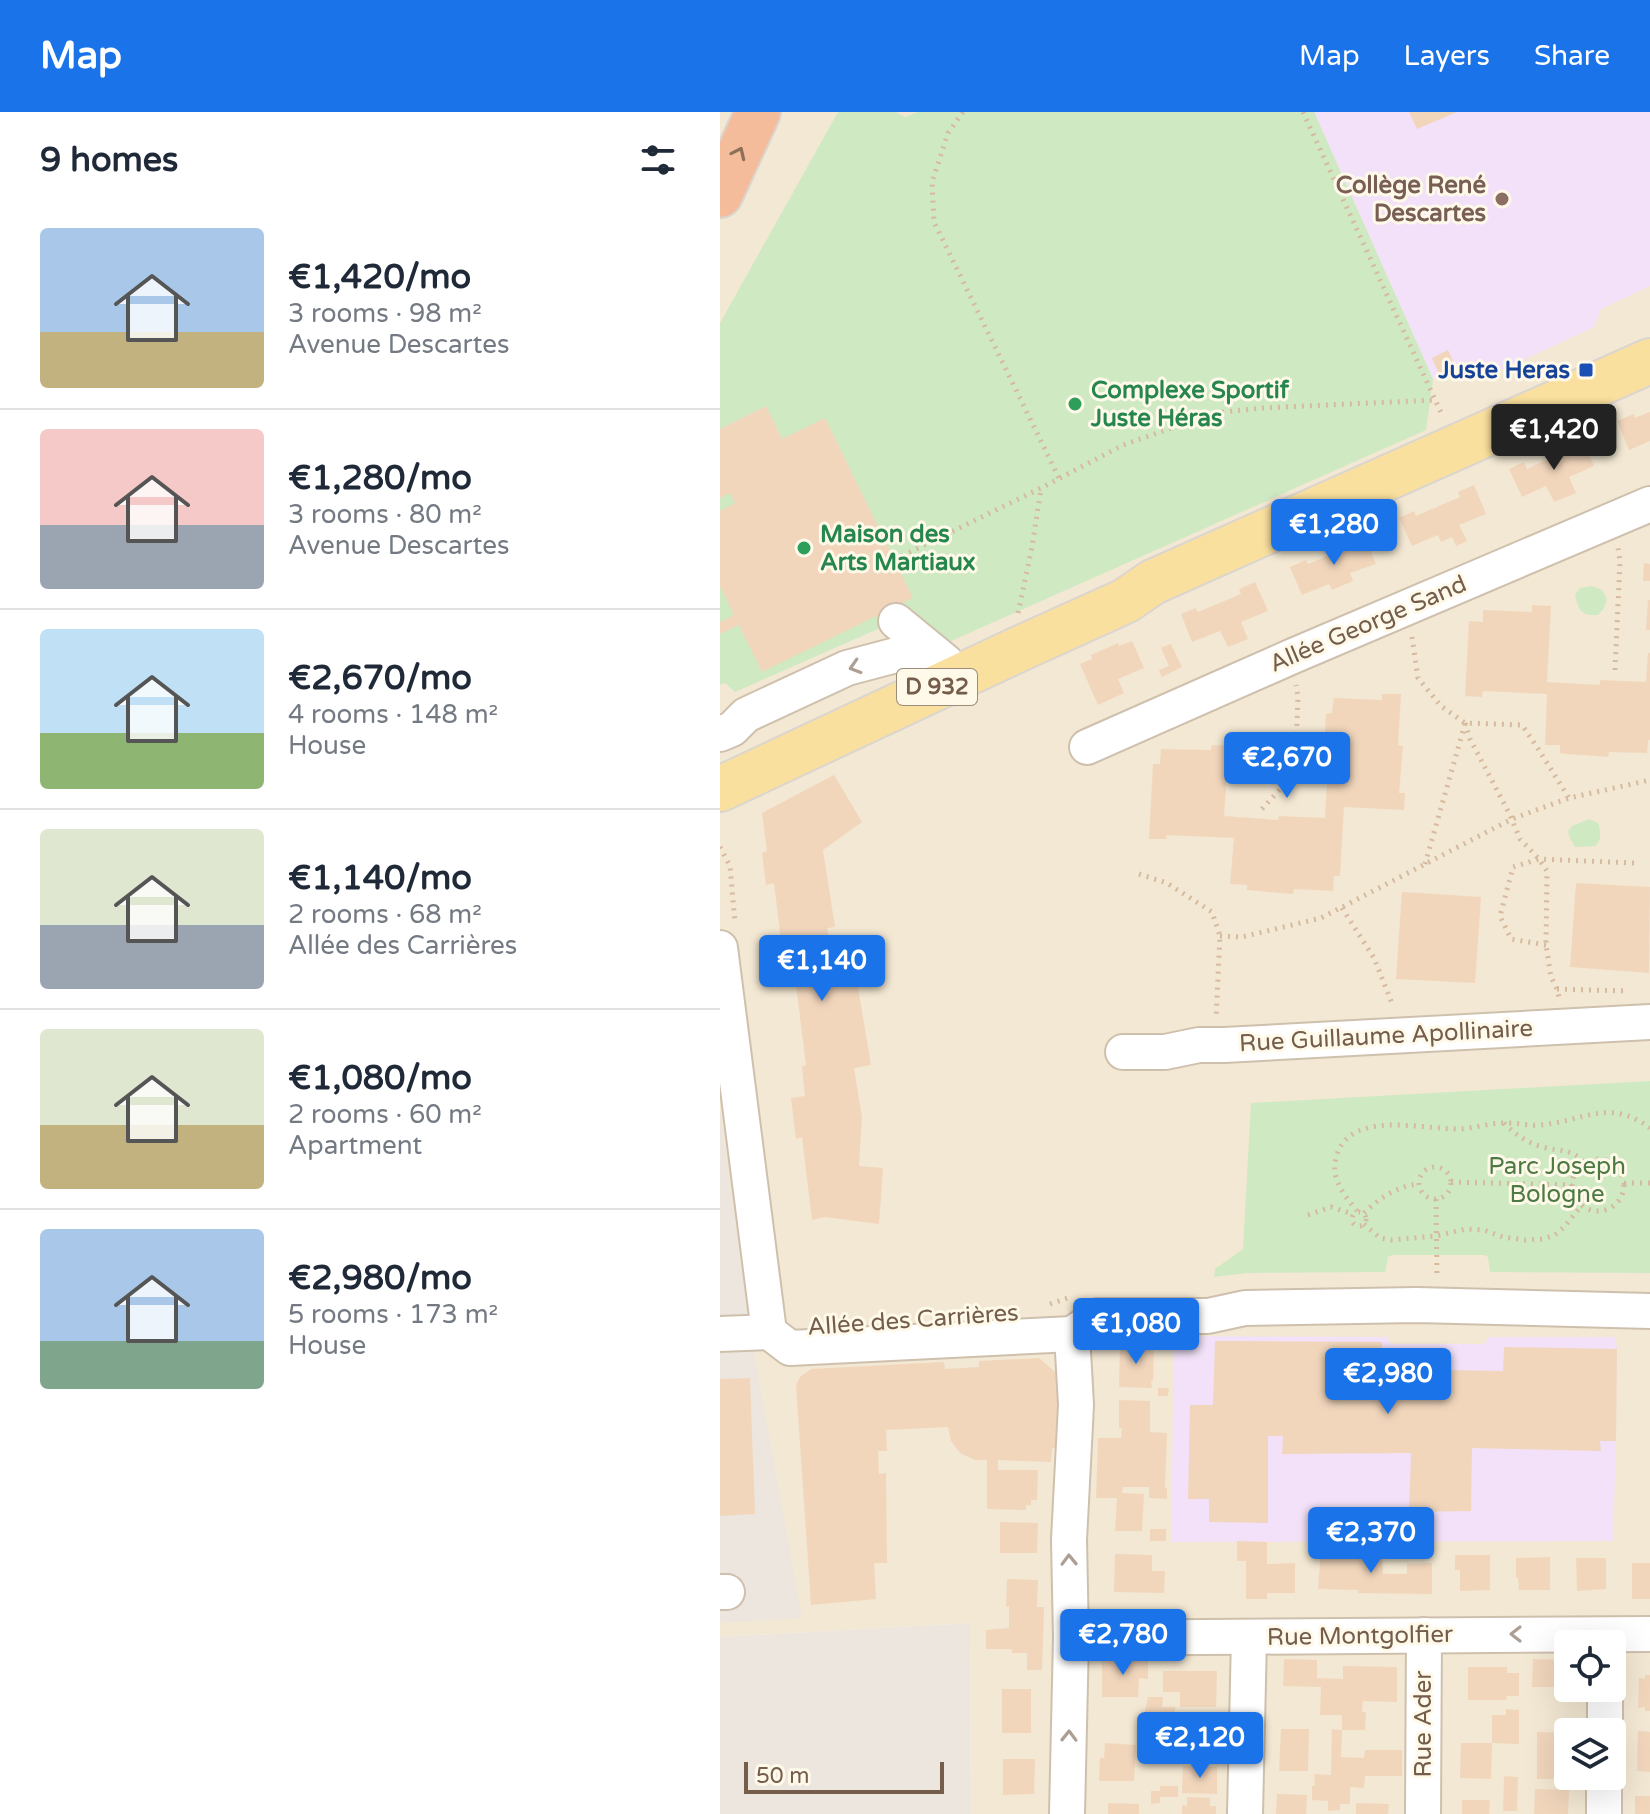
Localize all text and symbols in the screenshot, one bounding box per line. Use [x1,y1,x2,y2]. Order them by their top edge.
text: Map [40,33,122,79]
text: Map [1299,39,1360,73]
text: Layers [1404,39,1490,73]
text: Share [1534,39,1610,73]
icon: filters [636,138,680,182]
text: 9 homes [40,140,178,181]
one-way arrow [729,147,745,162]
place label: Collège René Descartes [1336,171,1486,228]
marker: Collège René Descartes [1493,190,1511,208]
text: €1,420/mo [288,257,471,298]
icon: home [104,260,200,356]
text: 3 rooms · 98 m² [288,298,482,329]
text: Avenue Descartes [288,329,509,360]
place label: Juste Heras [1437,356,1570,385]
marker: Juste Heras [1577,361,1595,379]
place label: Complexe Sportif Juste Héras [1090,376,1290,433]
marker: Complexe Sportif Juste Héras [1066,395,1084,413]
pin: €1,420 [1489,404,1619,472]
text: €1,420 [1509,414,1599,445]
text: €1,280/mo [288,458,472,499]
icon: home [104,461,200,557]
text: 3 rooms · 80 m² [288,499,482,530]
pin: €1,280 [1269,499,1399,567]
text: €1,280 [1289,509,1379,540]
place label: Maison des Arts Martiaux [820,520,976,577]
text: Avenue Descartes [288,530,509,561]
marker: Maison des Arts Martiaux [795,539,813,557]
street label: Allée George Sand [1265,569,1471,679]
one-way arrow [849,657,863,673]
text: €2,670/mo [288,658,472,699]
icon: home [104,661,200,757]
road number: D 932 [897,669,977,705]
text: 4 rooms · 148 m² [288,699,498,730]
text: House [288,730,366,761]
pin: €2,670 [1222,732,1352,800]
text: €2,670 [1242,742,1332,773]
text: €1,140/mo [288,858,472,899]
icon: home [104,861,200,957]
text: 2 rooms · 68 m² [288,899,482,930]
text: Allée des Carrières [288,930,517,961]
pin: €1,140 [757,935,887,1003]
text: €1,140 [777,945,867,976]
street label: Rue Guillaume Apollinaire [1238,1014,1534,1058]
text: €1,080/mo [288,1058,472,1099]
icon: home [104,1061,200,1157]
text: 2 rooms · 60 m² [288,1099,482,1130]
text: Apartment [288,1130,422,1161]
park label: Parc Joseph Bologne [1488,1152,1626,1209]
text: €2,980/mo [288,1258,472,1299]
icon: home [104,1261,200,1357]
street label: Allée des Carrières [806,1298,1020,1342]
pin: €1,080 [1071,1298,1201,1366]
text: 5 rooms · 173 m² [288,1299,498,1330]
text: €1,080 [1091,1308,1181,1339]
text: House [288,1330,366,1361]
pin: €2,980 [1323,1348,1453,1416]
text: €2,980 [1343,1358,1433,1389]
pin: €2,370 [1306,1507,1436,1575]
text: €2,370 [1326,1517,1416,1548]
one-way arrow [1061,1553,1078,1566]
pin: €2,780 [1058,1609,1188,1677]
text: €2,780 [1078,1619,1168,1650]
street label: Rue Montgolfier [1267,1620,1454,1652]
one-way arrow [1509,1625,1522,1643]
map controls [1554,1630,1626,1790]
button: locate [1554,1630,1626,1702]
street label: Rue Ader [1409,1670,1438,1778]
pin: €2,120 [1135,1712,1265,1780]
button: layers [1554,1718,1626,1790]
text: €2,120 [1155,1722,1245,1753]
one-way arrow [1060,1729,1077,1742]
scale bar [744,1758,944,1794]
text: 50 m [756,1763,810,1789]

